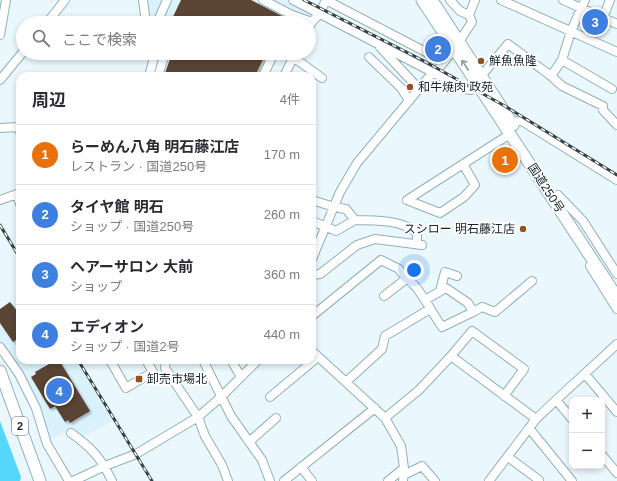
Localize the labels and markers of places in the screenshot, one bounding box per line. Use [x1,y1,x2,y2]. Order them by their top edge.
pin: 3 [582,7,608,37]
pin: 2 [425,34,451,64]
place label: 鮮魚魚隆 [489,54,537,68]
marker: 鮮魚魚隆 [476,56,486,66]
place label: 和牛焼肉 政苑 [418,80,493,94]
marker: 和牛焼肉 政苑 [405,82,415,92]
pin: 1 [492,145,518,175]
place label: スシロー 明石藤江店 [404,222,515,236]
marker: スシロー 明石藤江店 [518,224,528,234]
place label: 卸売市場北 [147,372,207,386]
marker: 卸売市場北 [134,374,144,384]
pin: 4 [46,376,72,406]

